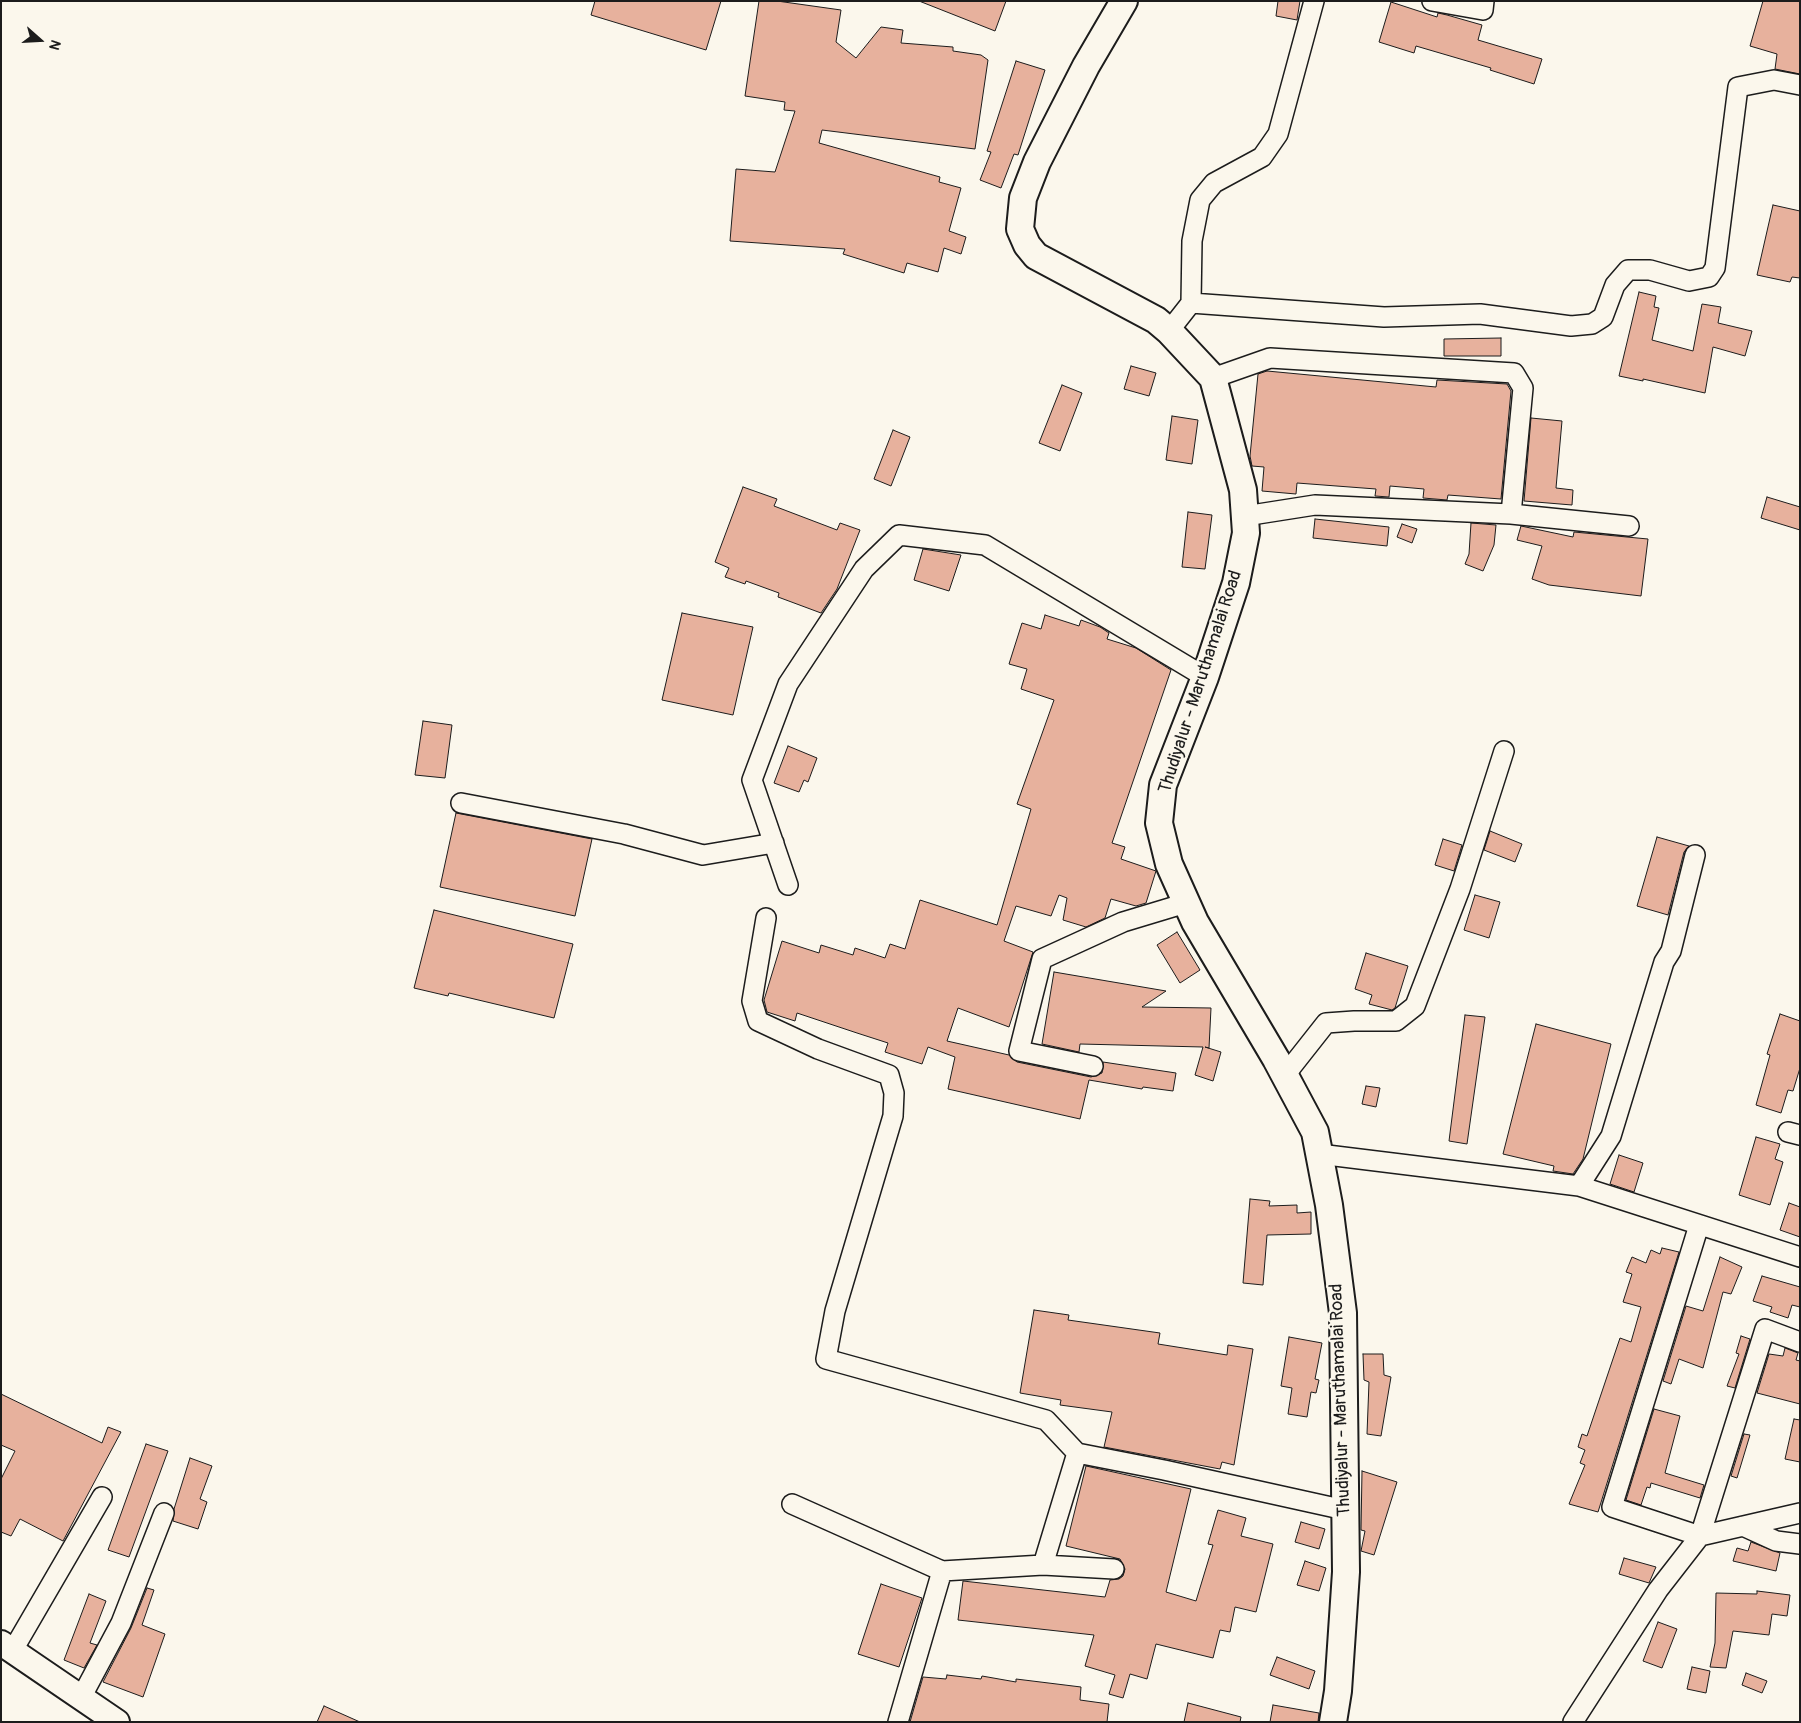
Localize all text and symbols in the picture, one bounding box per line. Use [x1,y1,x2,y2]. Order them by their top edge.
north arrow [15,15,65,65]
text: N [45,38,64,52]
street label: Thudiyalur - Maruthamalai Road [1155,568,1247,796]
street label: Thudiyalur - Maruthamalai Road [1326,1283,1356,1517]

